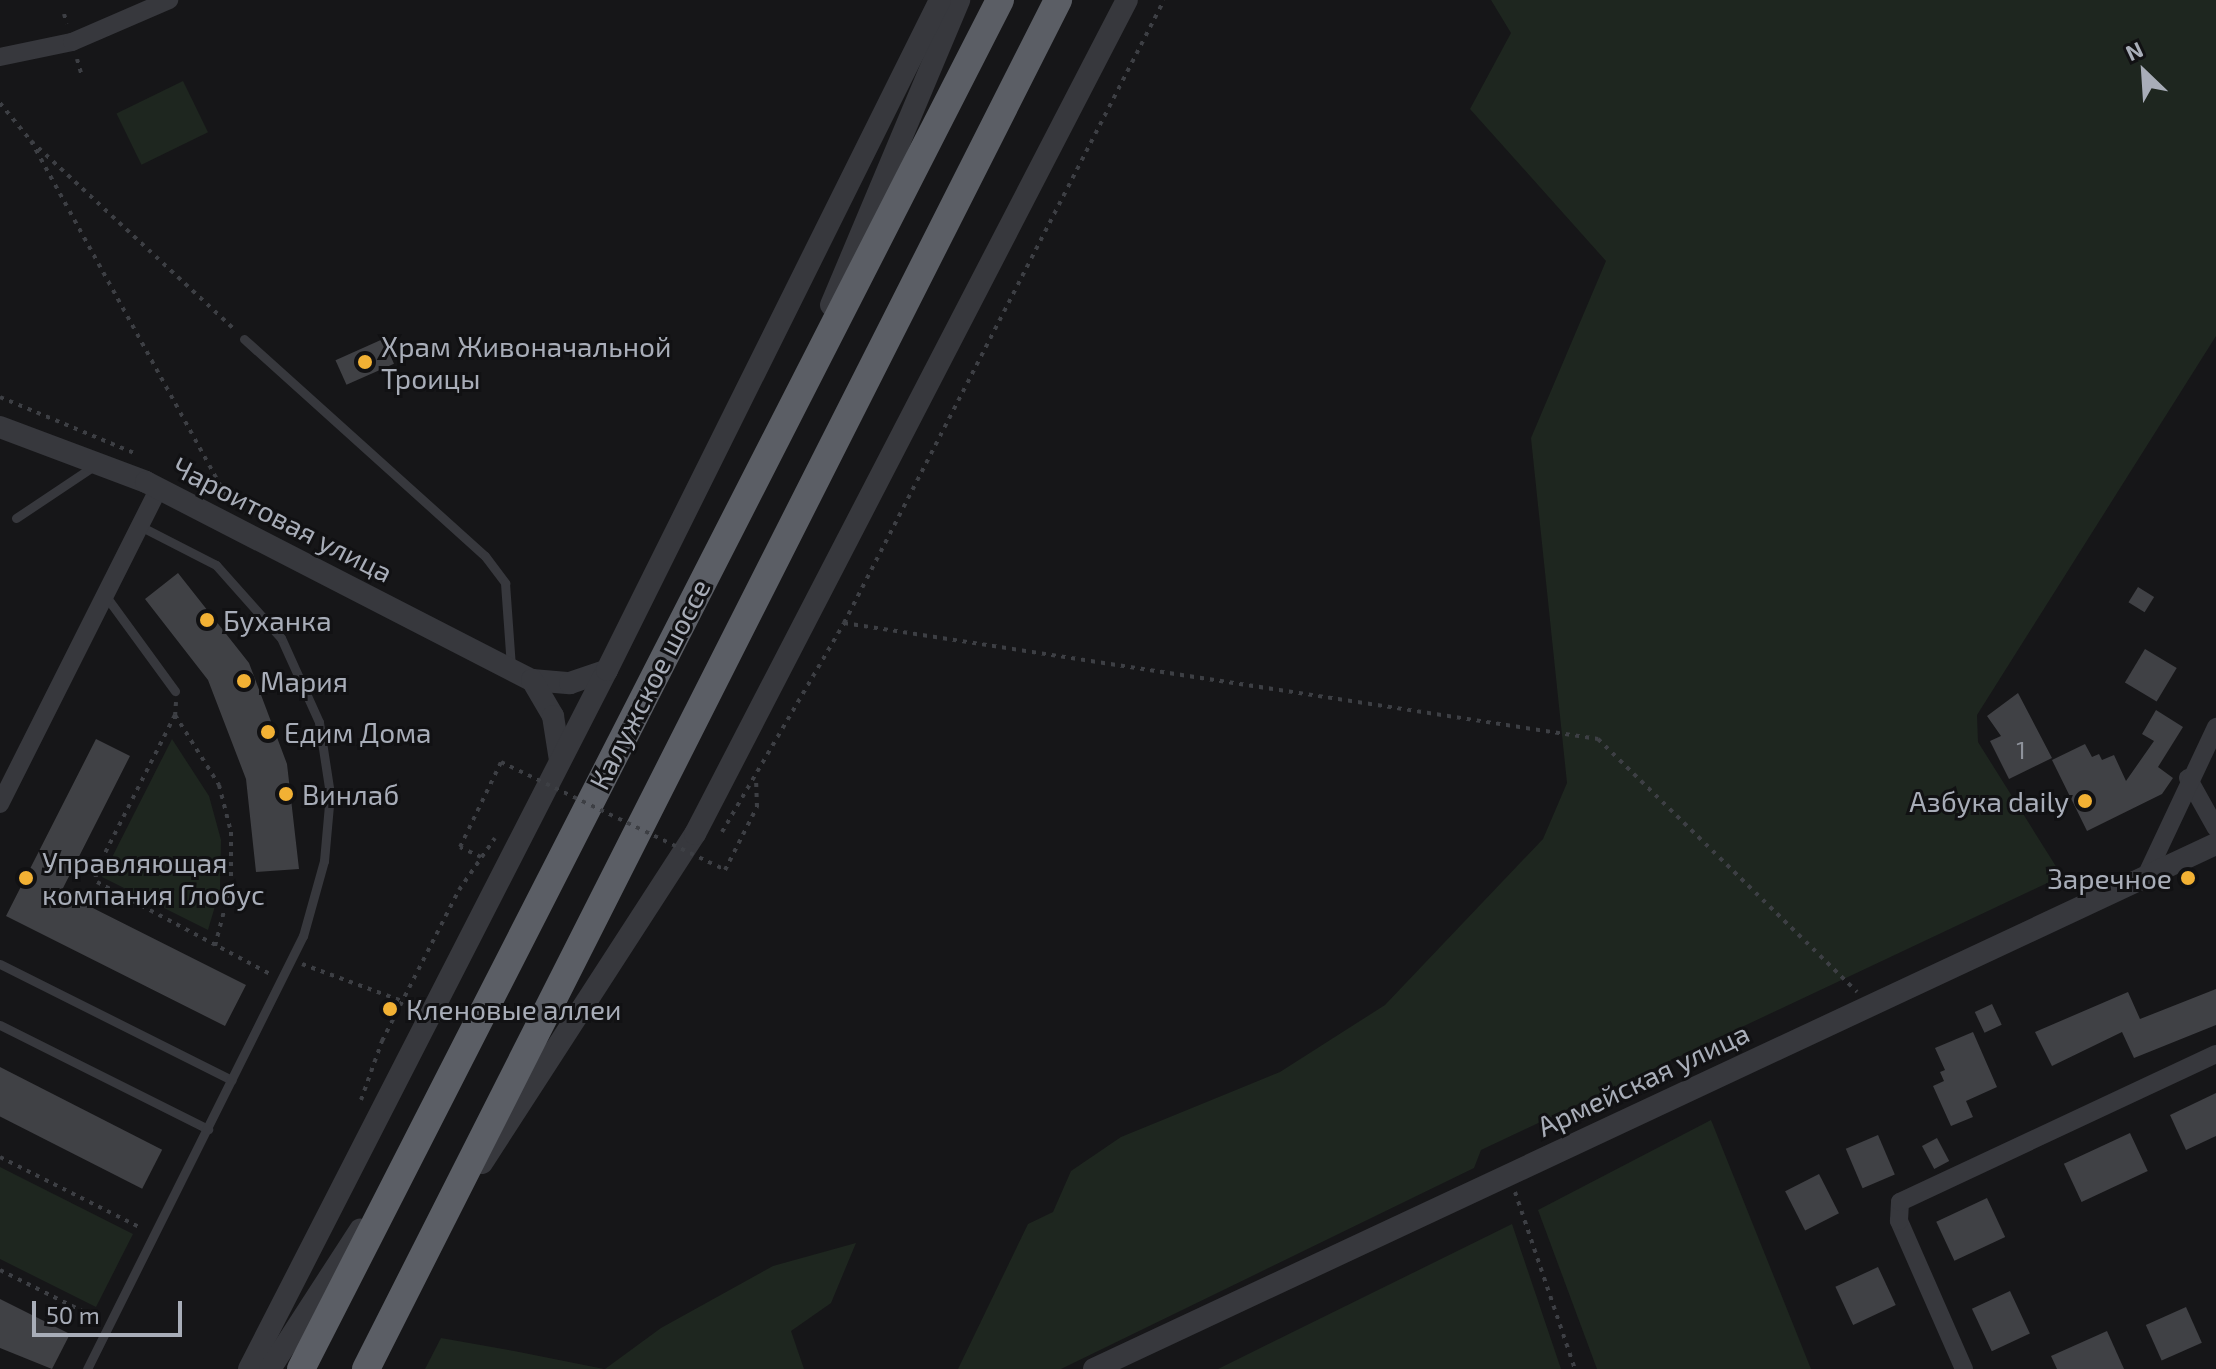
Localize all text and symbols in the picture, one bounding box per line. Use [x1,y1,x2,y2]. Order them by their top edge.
north arrow [2104,32,2184,112]
text: N [2121,35,2147,65]
place label: Храм Живоначальной Троицы [381,329,671,395]
marker: Храм Живоначальной Троицы [356,353,374,371]
street label: Чароитовая улица [168,449,398,589]
street label: Калужское шоссе [581,573,717,795]
place label: Буханка [223,603,332,637]
marker: Буханка [198,611,216,629]
place label: Мария [260,664,348,698]
marker: Мария [235,672,253,690]
place label: Едим Дома [284,715,432,749]
marker: Едим Дома [259,723,277,741]
house number: 1 [2016,736,2026,764]
place label: Винлаб [302,777,399,811]
place label: Азбука daily [1909,784,2069,818]
marker: Винлаб [277,785,295,803]
marker: Азбука daily [2076,792,2094,810]
place label: Управляющая компания Глобус [42,845,265,911]
place label: Заречное [2047,861,2172,895]
marker: Управляющая компания Глобус [17,869,35,887]
marker: Заречное [2179,869,2197,887]
place label: Кленовые аллеи [406,992,621,1026]
marker: Кленовые аллеи [381,1000,399,1018]
street label: Армейская улица [1532,1015,1754,1143]
scale bar [36,1285,186,1335]
text: 50 m [46,1300,100,1329]

